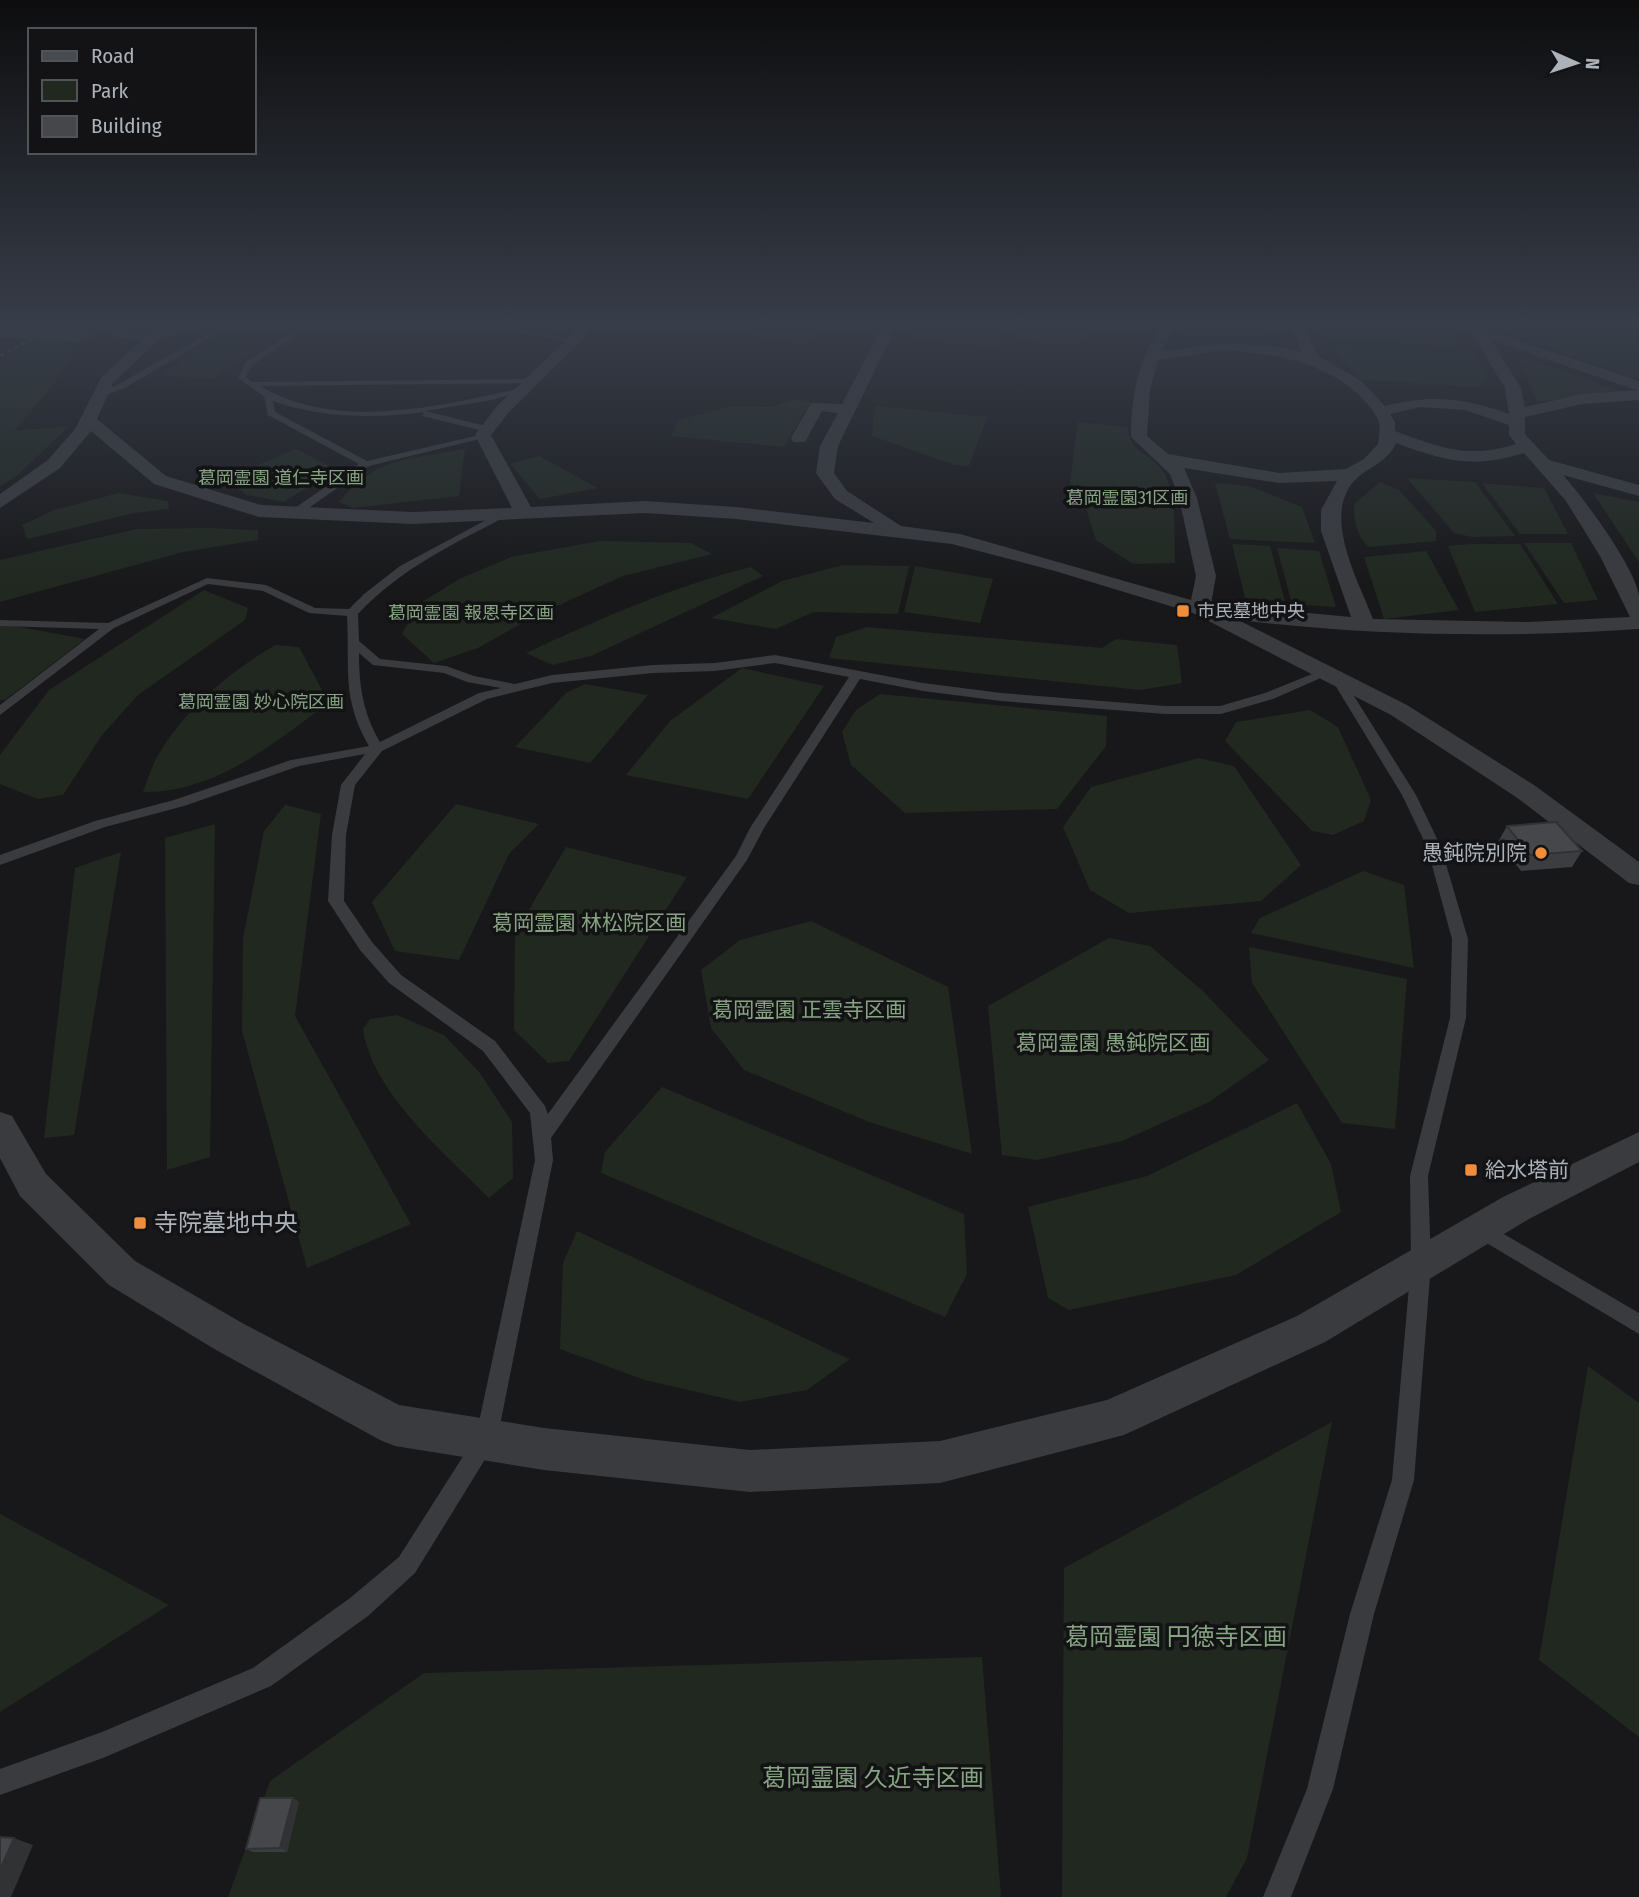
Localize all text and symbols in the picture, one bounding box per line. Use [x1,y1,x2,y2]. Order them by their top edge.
legend [28,28,256,154]
north arrow [1541,28,1611,98]
text: Road [91,43,135,69]
text: N [1581,58,1604,70]
text: Park [91,78,129,104]
text: Building [91,113,162,139]
park label: 葛岡霊園 道仁寺区画 [198,467,364,489]
park label: 葛岡霊園31区画 [1066,487,1188,509]
place label: 市民墓地中央 [1197,600,1305,622]
park label: 葛岡霊園 報恩寺区画 [388,602,554,624]
marker: 市民墓地中央 [1175,603,1191,619]
park label: 葛岡霊園 妙心院区画 [178,691,344,713]
place label: 愚鈍院別院 [1422,840,1527,866]
marker: 愚鈍院別院 [1533,845,1549,861]
park label: 葛岡霊園 林松院区画 [492,910,686,936]
park label: 葛岡霊園 正雲寺区画 [712,997,906,1023]
park label: 葛岡霊園 愚鈍院区画 [1016,1030,1210,1056]
place label: 給水塔前 [1485,1157,1569,1183]
marker: 給水塔前 [1463,1162,1479,1178]
place label: 寺院墓地中央 [154,1209,298,1237]
marker: 寺院墓地中央 [132,1215,148,1231]
park label: 葛岡霊園 円徳寺区画 [1065,1623,1287,1651]
park label: 葛岡霊園 久近寺区画 [762,1764,984,1792]

